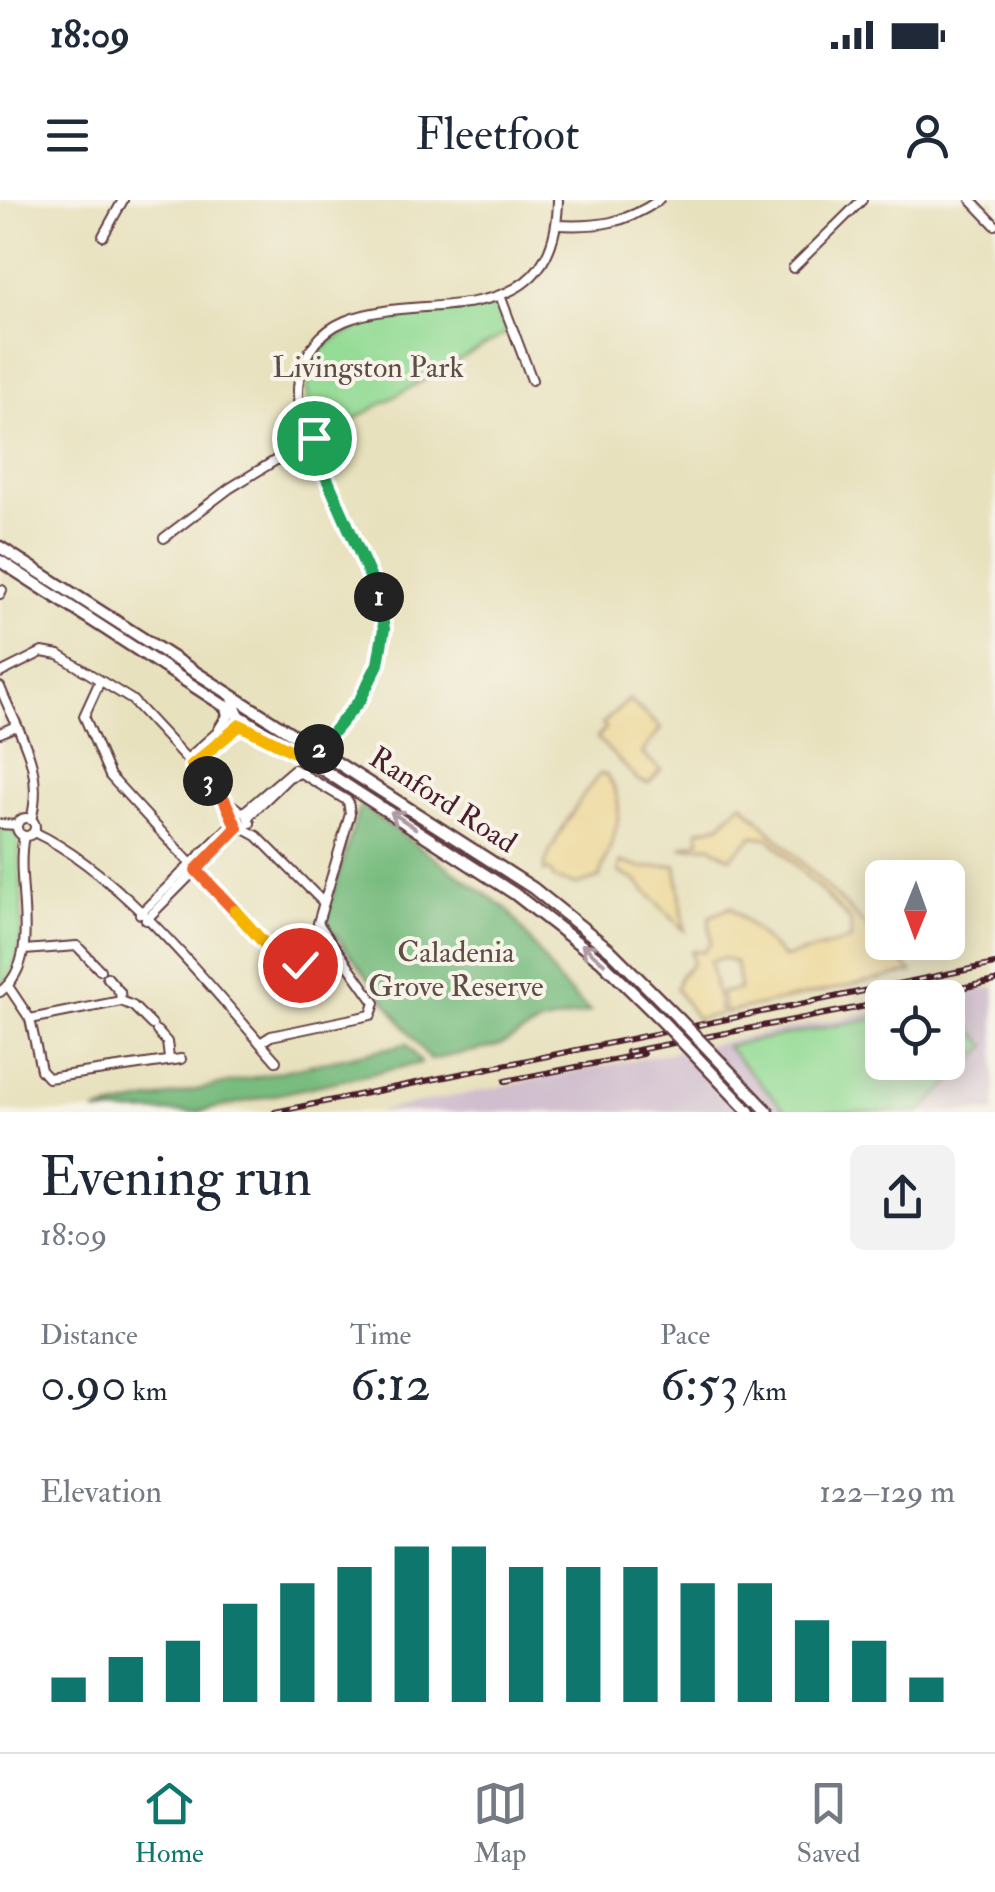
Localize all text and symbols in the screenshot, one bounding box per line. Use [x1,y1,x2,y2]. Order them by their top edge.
text: 18:09 [50,11,130,59]
text: Fleetfoot [415,107,580,163]
icon: menu [40,108,95,163]
icon: person [900,108,955,163]
park label: Livingston Park [272,349,464,386]
pin [272,396,357,481]
icon: arrive [287,411,342,466]
pin: 1 [354,572,404,622]
text: 1 [374,579,384,614]
pin: 2 [294,724,344,774]
text: 2 [312,731,326,766]
street label: Ranford Road [362,739,524,861]
pin: 3 [183,756,233,806]
text: 3 [203,763,213,798]
one-way arrow [389,810,417,831]
north arrow [865,860,965,960]
map controls [865,860,965,1080]
pin [258,923,343,1008]
park label: Caladenia Grove Reserve [368,934,544,1005]
icon: check [273,938,328,993]
one-way arrow [581,943,606,966]
button: locate [865,980,965,1080]
text: Evening run [40,1143,312,1212]
button: share [850,1145,955,1250]
text: 18:09 [40,1215,107,1255]
text: Distance [40,1318,138,1353]
text: Time [350,1318,411,1353]
text: Pace [660,1318,710,1353]
text: 0.90 [40,1353,127,1416]
text: 6:12 [350,1353,431,1416]
text: 6:53 [660,1353,739,1416]
text: km [127,1374,168,1409]
text: /km [739,1374,787,1409]
text: Elevation [40,1472,162,1512]
text: 122–129 m [819,1472,955,1512]
tab: Home [134,1776,204,1871]
tab: Map [473,1776,528,1871]
tab: Saved [797,1776,861,1871]

